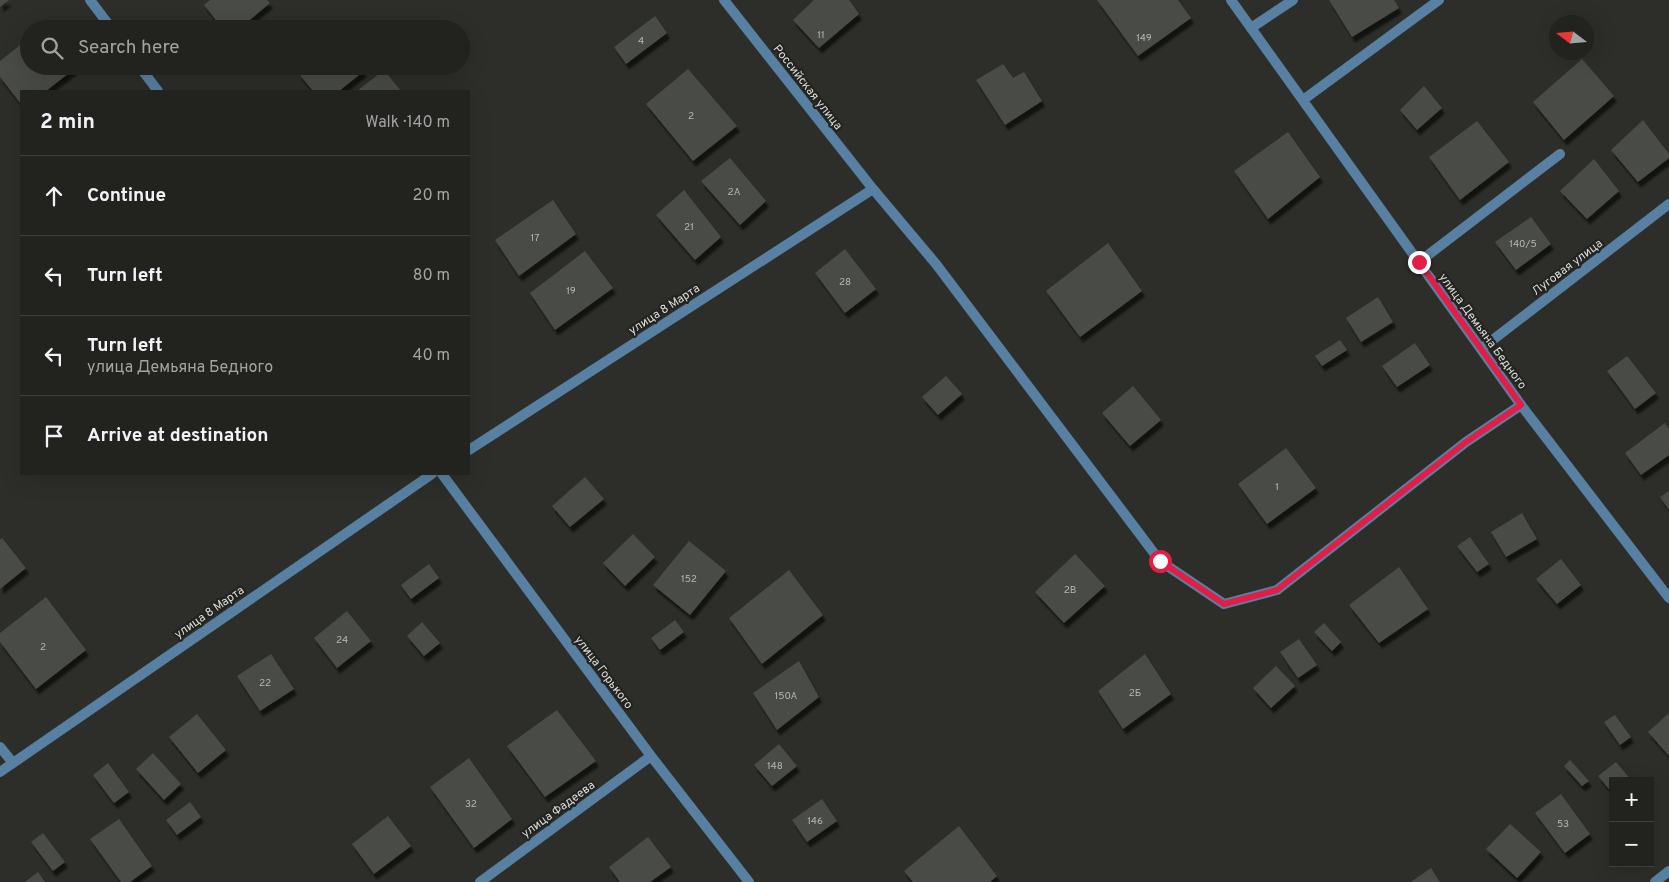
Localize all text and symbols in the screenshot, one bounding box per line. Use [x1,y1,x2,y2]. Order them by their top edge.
north arrow [1549,15,1594,60]
search box [20,20,470,75]
house number: 11 [817,29,825,42]
house number: 149 [1136,32,1152,45]
icon: search [38,34,66,62]
house number: 4 [638,35,644,48]
text: Search here [78,36,180,60]
street label: Российская улица [769,42,846,134]
text: 2 min [40,109,95,136]
house number: 2 [688,110,694,123]
text: Walk · 140 m [365,113,450,133]
icon: ahead [40,182,68,210]
text: Continue [87,184,166,208]
text: 20 m [413,186,450,206]
house number: 2А [728,186,741,199]
house number: 21 [684,221,694,234]
house number: 17 [531,232,539,245]
street label: Луговая улица [1529,236,1606,300]
house number: 140/5 [1509,238,1537,251]
route end [1408,251,1431,274]
icon: left [40,262,68,290]
text: Turn left [87,264,163,288]
text: 80 m [413,266,450,286]
street label: улица Демьяна Бедного [1435,270,1530,393]
house number: 28 [839,276,851,289]
street label: улица 8 Марта [626,281,703,339]
house number: 19 [566,285,576,298]
text: Turn left [87,334,163,358]
icon: left [40,342,68,370]
text: 40 m [412,346,450,366]
text: улица Демьяна Бедного [87,358,273,378]
icon: arrive [40,422,68,450]
text: Arrive at destination [87,424,268,448]
house number: 1 [1275,481,1279,494]
route start [1149,550,1172,573]
house number: 152 [681,573,697,586]
street label: улица 8 Марта [171,583,248,643]
house number: 2В [1064,584,1076,597]
street label: улица Горького [570,633,636,713]
house number: 24 [336,634,348,647]
house number: 2 [40,641,46,654]
house number: 22 [259,677,271,690]
house number: 2Б [1129,687,1141,700]
house number: 150А [775,690,798,703]
house number: 148 [767,760,783,773]
map controls [1609,777,1654,867]
button: + [1609,777,1654,822]
street label: улица Фадеева [519,778,599,842]
house number: 32 [465,798,477,811]
house number: 146 [807,815,823,828]
house number: 53 [1557,818,1569,831]
button: − [1609,822,1654,867]

